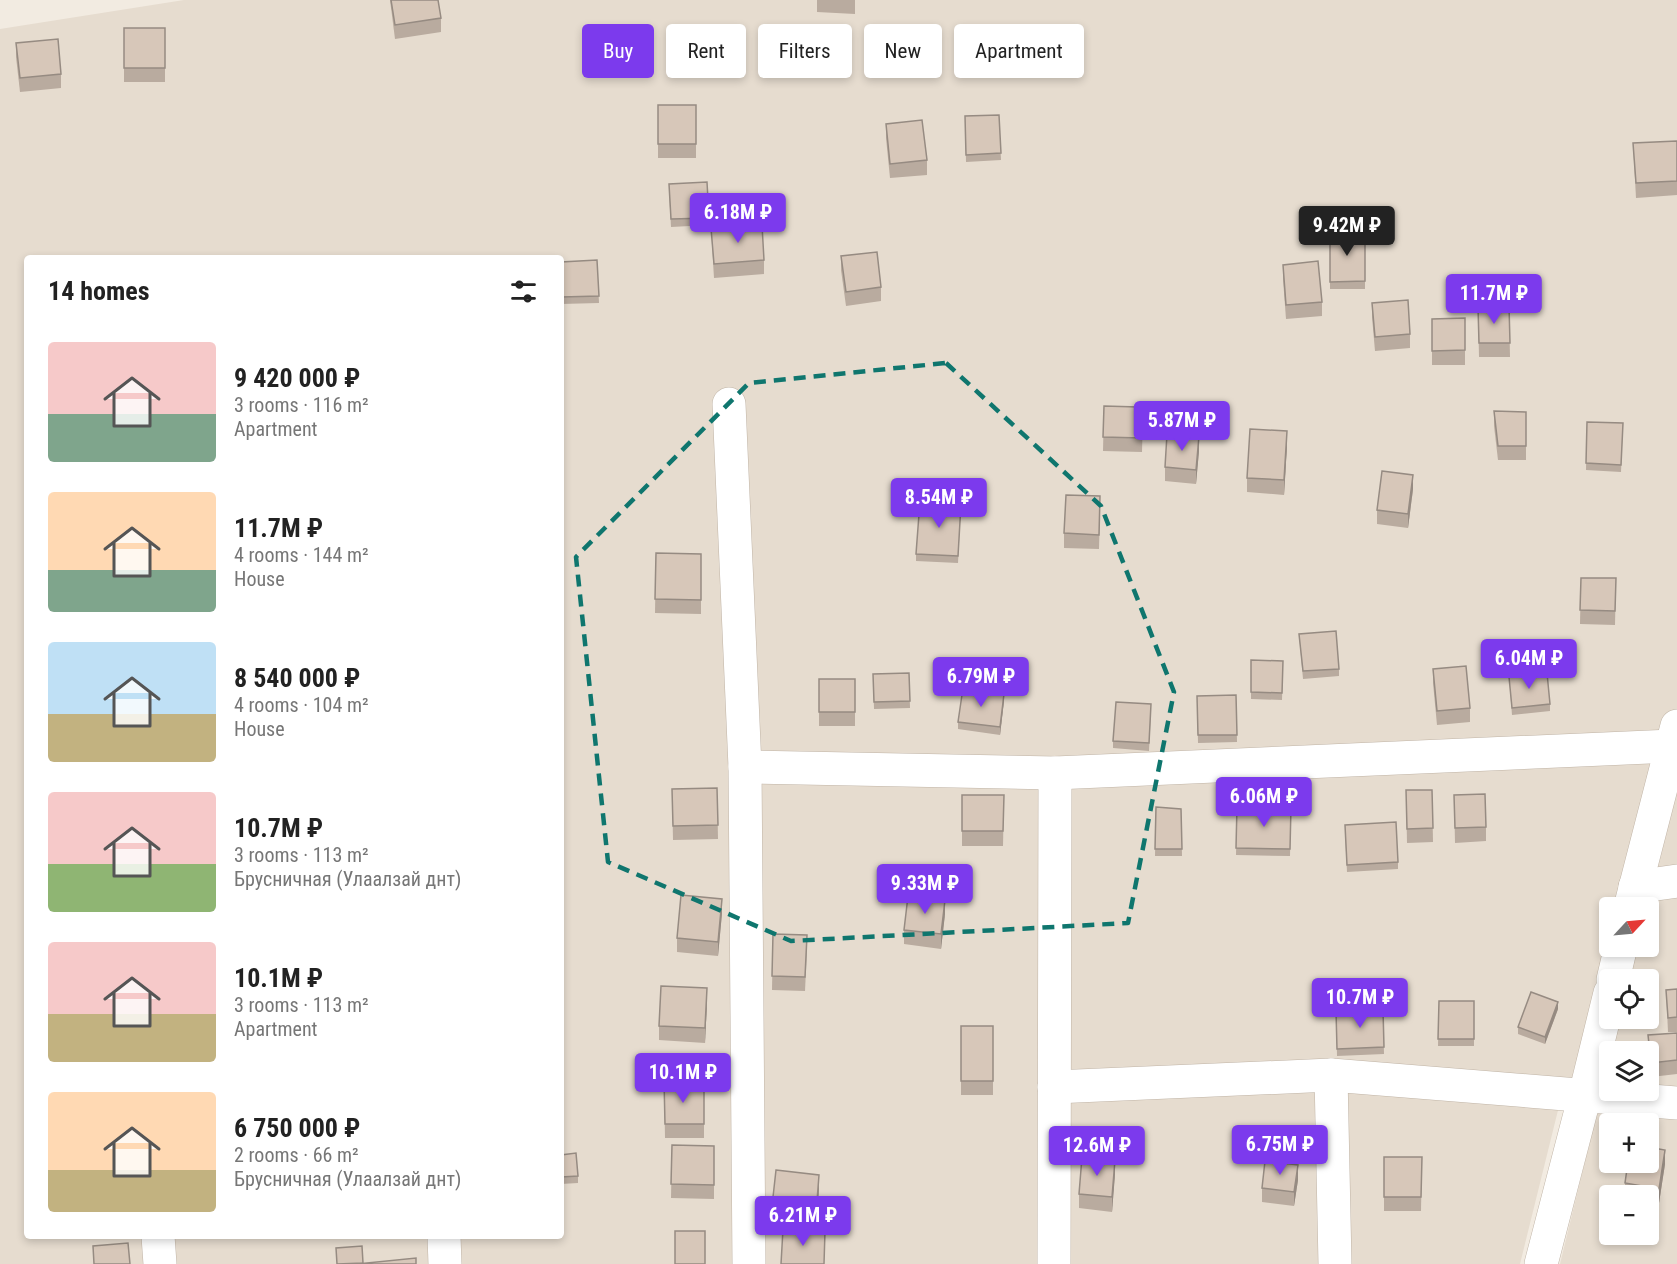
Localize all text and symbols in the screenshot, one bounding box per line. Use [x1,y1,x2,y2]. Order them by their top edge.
chip: Buy [582,24,654,78]
chip: Rent [666,24,746,78]
chip: Filters [758,24,852,78]
chip: New [864,24,942,78]
chip: Apartment [954,24,1084,78]
pin: 6.18M ₽ [683,193,793,244]
text: 6.18M ₽ [704,200,772,224]
pin: 9.42M ₽ [1292,206,1402,257]
text: 9.42M ₽ [1313,213,1381,237]
pin: 11.7M ₽ [1439,274,1549,325]
icon: filters [507,275,540,308]
text: 14 homes [48,276,150,306]
text: 11.7M ₽ [1460,281,1528,305]
text: 9 420 000 ₽ [234,363,360,393]
icon: home [96,366,168,438]
text: 3 rooms · 116 m² [234,393,369,417]
pin: 5.87M ₽ [1127,401,1237,452]
text: 5.87M ₽ [1148,408,1216,432]
text: Apartment [234,417,318,441]
pin: 8.54M ₽ [884,478,994,529]
text: 8.54M ₽ [905,485,973,509]
text: 11.7M ₽ [234,513,323,543]
icon: home [96,516,168,588]
text: 4 rooms · 144 m² [234,543,369,567]
text: House [234,567,285,591]
pin: 6.04M ₽ [1474,639,1584,690]
text: 6.04M ₽ [1495,646,1563,670]
pin: 6.79M ₽ [926,657,1036,708]
text: 8 540 000 ₽ [234,663,360,693]
text: 6.79M ₽ [947,664,1015,688]
icon: home [96,666,168,738]
text: 4 rooms · 104 m² [234,693,369,717]
text: House [234,717,285,741]
pin: 6.06M ₽ [1209,777,1319,828]
text: 6.06M ₽ [1230,784,1298,808]
text: 10.7M ₽ [234,813,323,843]
icon: home [96,816,168,888]
text: 3 rooms · 113 m² [234,843,369,867]
pin: 9.33M ₽ [870,864,980,915]
text: Брусничная (Улаалзай днт) [234,867,461,891]
text: 9.33M ₽ [891,871,959,895]
north arrow [1599,897,1659,957]
map controls [1599,897,1659,1245]
text: 10.1M ₽ [234,963,323,993]
icon: home [96,966,168,1038]
button: locate [1599,969,1659,1029]
pin: 10.7M ₽ [1305,978,1415,1029]
text: 10.7M ₽ [1326,985,1394,1009]
text: 3 rooms · 113 m² [234,993,369,1017]
text: Apartment [234,1017,318,1041]
button: layers [1599,1041,1659,1101]
pin: 10.1M ₽ [628,1053,738,1104]
text: 10.1M ₽ [649,1060,717,1084]
text: 6 750 000 ₽ [234,1113,360,1143]
button: + [1599,1113,1659,1173]
icon: home [96,1116,168,1188]
pin: 6.75M ₽ [1225,1125,1335,1176]
pin: 12.6M ₽ [1042,1126,1152,1177]
text: 6.75M ₽ [1246,1132,1314,1156]
text: 12.6M ₽ [1063,1133,1131,1157]
text: 2 rooms · 66 m² [234,1143,359,1167]
text: Брусничная (Улаалзай днт) [234,1167,461,1191]
button: − [1599,1185,1659,1245]
pin: 6.21M ₽ [748,1196,858,1247]
text: 6.21M ₽ [769,1203,837,1227]

